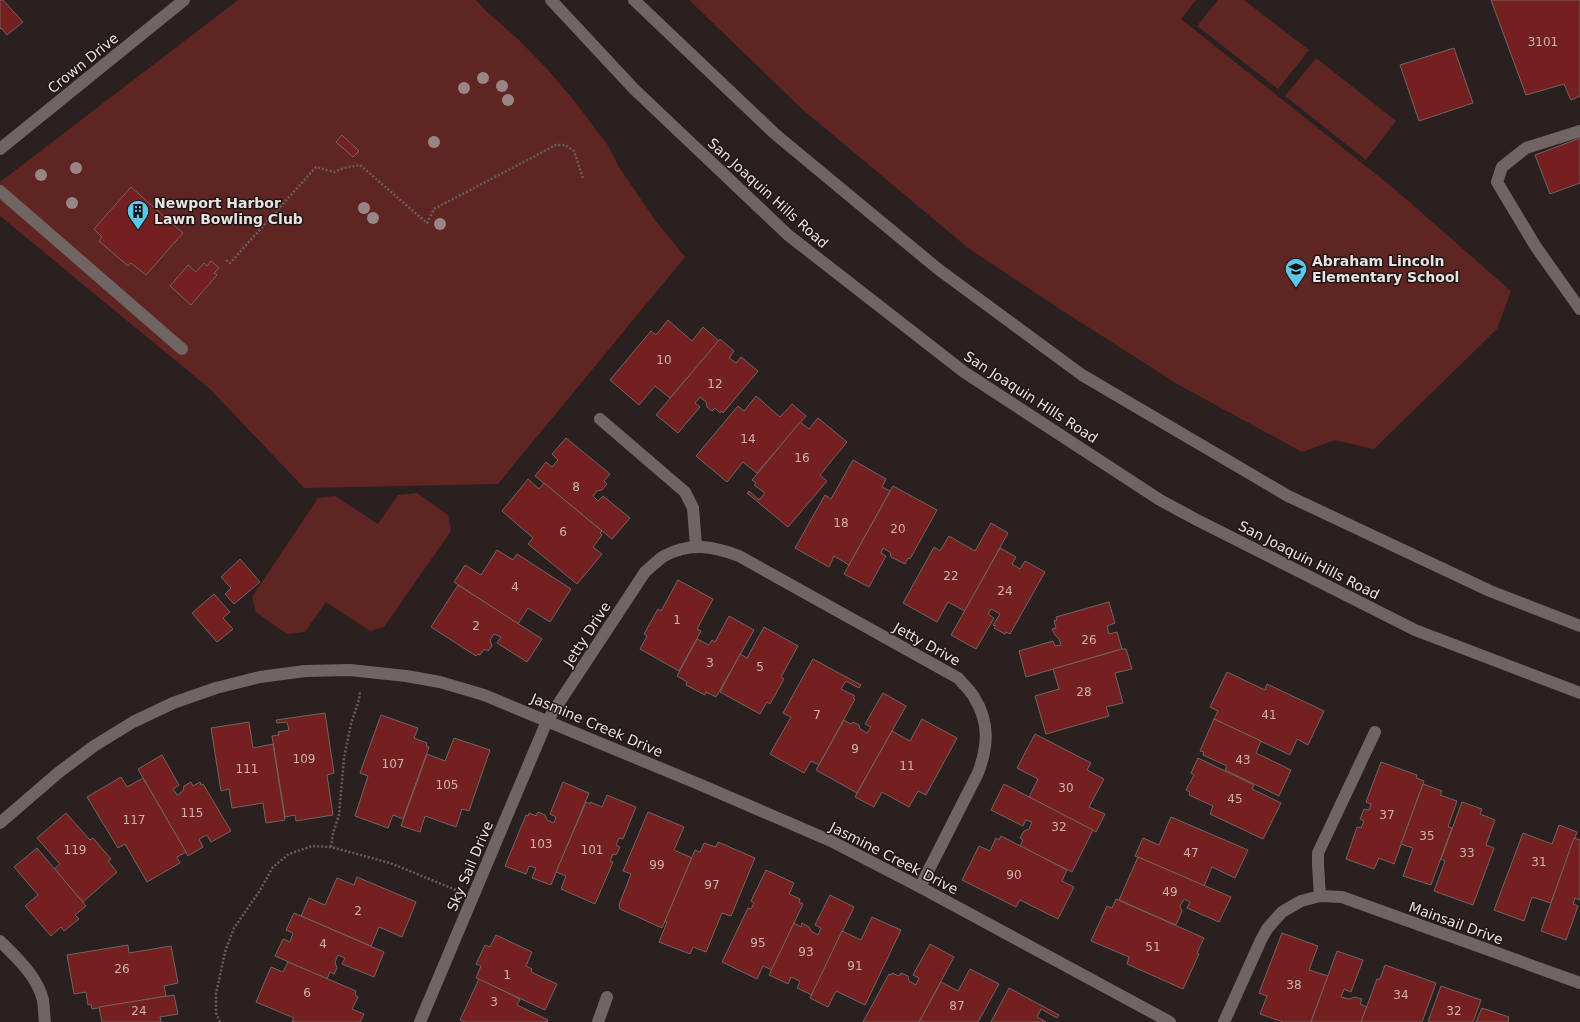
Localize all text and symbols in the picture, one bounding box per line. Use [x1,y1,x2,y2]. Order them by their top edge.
street label: Crown Drive [45,30,121,96]
house number: 3101 [1528,35,1558,49]
street label: San Joaquin Hills Road [705,135,831,251]
place label: Newport Harbor Lawn Bowling Club [154,195,303,227]
building icon: Newport Harbor Lawn Bowling Club [125,198,151,231]
place label: Abraham Lincoln Elementary School [1312,253,1459,285]
school or university icon: Abraham Lincoln Elementary School [1283,256,1309,289]
street label: San Joaquin Hills Road [961,348,1101,446]
house number: 10 [656,353,672,367]
house number: 12 [707,377,723,391]
house number: 14 [740,432,756,446]
house number: 16 [794,451,810,465]
house number: 8 [572,480,580,494]
house number: 18 [833,516,849,530]
street label: San Joaquin Hills Road [1236,517,1382,603]
house number: 20 [890,522,906,536]
house number: 6 [559,525,567,539]
house number: 22 [943,569,959,583]
house number: 4 [511,580,519,594]
house number: 24 [997,584,1013,598]
street label: Jetty Drive [560,599,614,670]
house number: 1 [673,613,681,627]
house number: 2 [472,619,480,633]
street label: Jetty Drive [890,619,963,669]
house number: 26 [1081,633,1097,647]
house number: 3 [706,656,714,670]
house number: 5 [756,660,764,674]
house number: 28 [1076,685,1092,699]
street label: Jasmine Creek Drive [528,690,665,760]
house number: 7 [813,708,821,722]
house number: 41 [1261,708,1277,722]
house number: 9 [851,742,859,756]
house number: 109 [293,752,315,766]
house number: 43 [1235,753,1251,767]
house number: 107 [382,757,404,771]
house number: 11 [899,759,915,773]
house number: 111 [236,762,258,776]
house number: 105 [436,778,458,792]
house number: 30 [1058,781,1074,795]
house number: 45 [1227,792,1243,806]
house number: 115 [181,806,203,820]
house number: 37 [1379,808,1395,822]
house number: 117 [123,813,145,827]
street label: Jasmine Creek Drive [826,818,961,897]
street label: Sky Sail Drive [444,819,496,913]
house number: 32 [1051,820,1067,834]
house number: 35 [1419,829,1435,843]
house number: 103 [530,837,552,851]
house number: 119 [64,843,86,857]
house number: 101 [581,843,603,857]
house number: 47 [1183,846,1199,860]
house number: 33 [1459,846,1475,860]
house number: 31 [1531,855,1547,869]
house number: 99 [649,858,665,872]
house number: 90 [1006,868,1022,882]
house number: 97 [704,878,720,892]
house number: 49 [1162,885,1178,899]
street label: Mainsail Drive [1407,899,1505,947]
house number: 2 [354,904,362,918]
house number: 95 [750,936,766,950]
house number: 4 [319,937,327,951]
house number: 51 [1145,940,1161,954]
house number: 93 [798,945,814,959]
house number: 91 [847,959,863,973]
house number: 26 [114,962,130,976]
house number: 1 [503,968,511,982]
house number: 38 [1286,978,1302,992]
house number: 6 [303,986,311,1000]
house number: 34 [1393,988,1409,1002]
house number: 3 [490,995,498,1009]
house number: 87 [949,999,965,1013]
house number: 24 [131,1004,147,1018]
house number: 32 [1446,1004,1462,1018]

